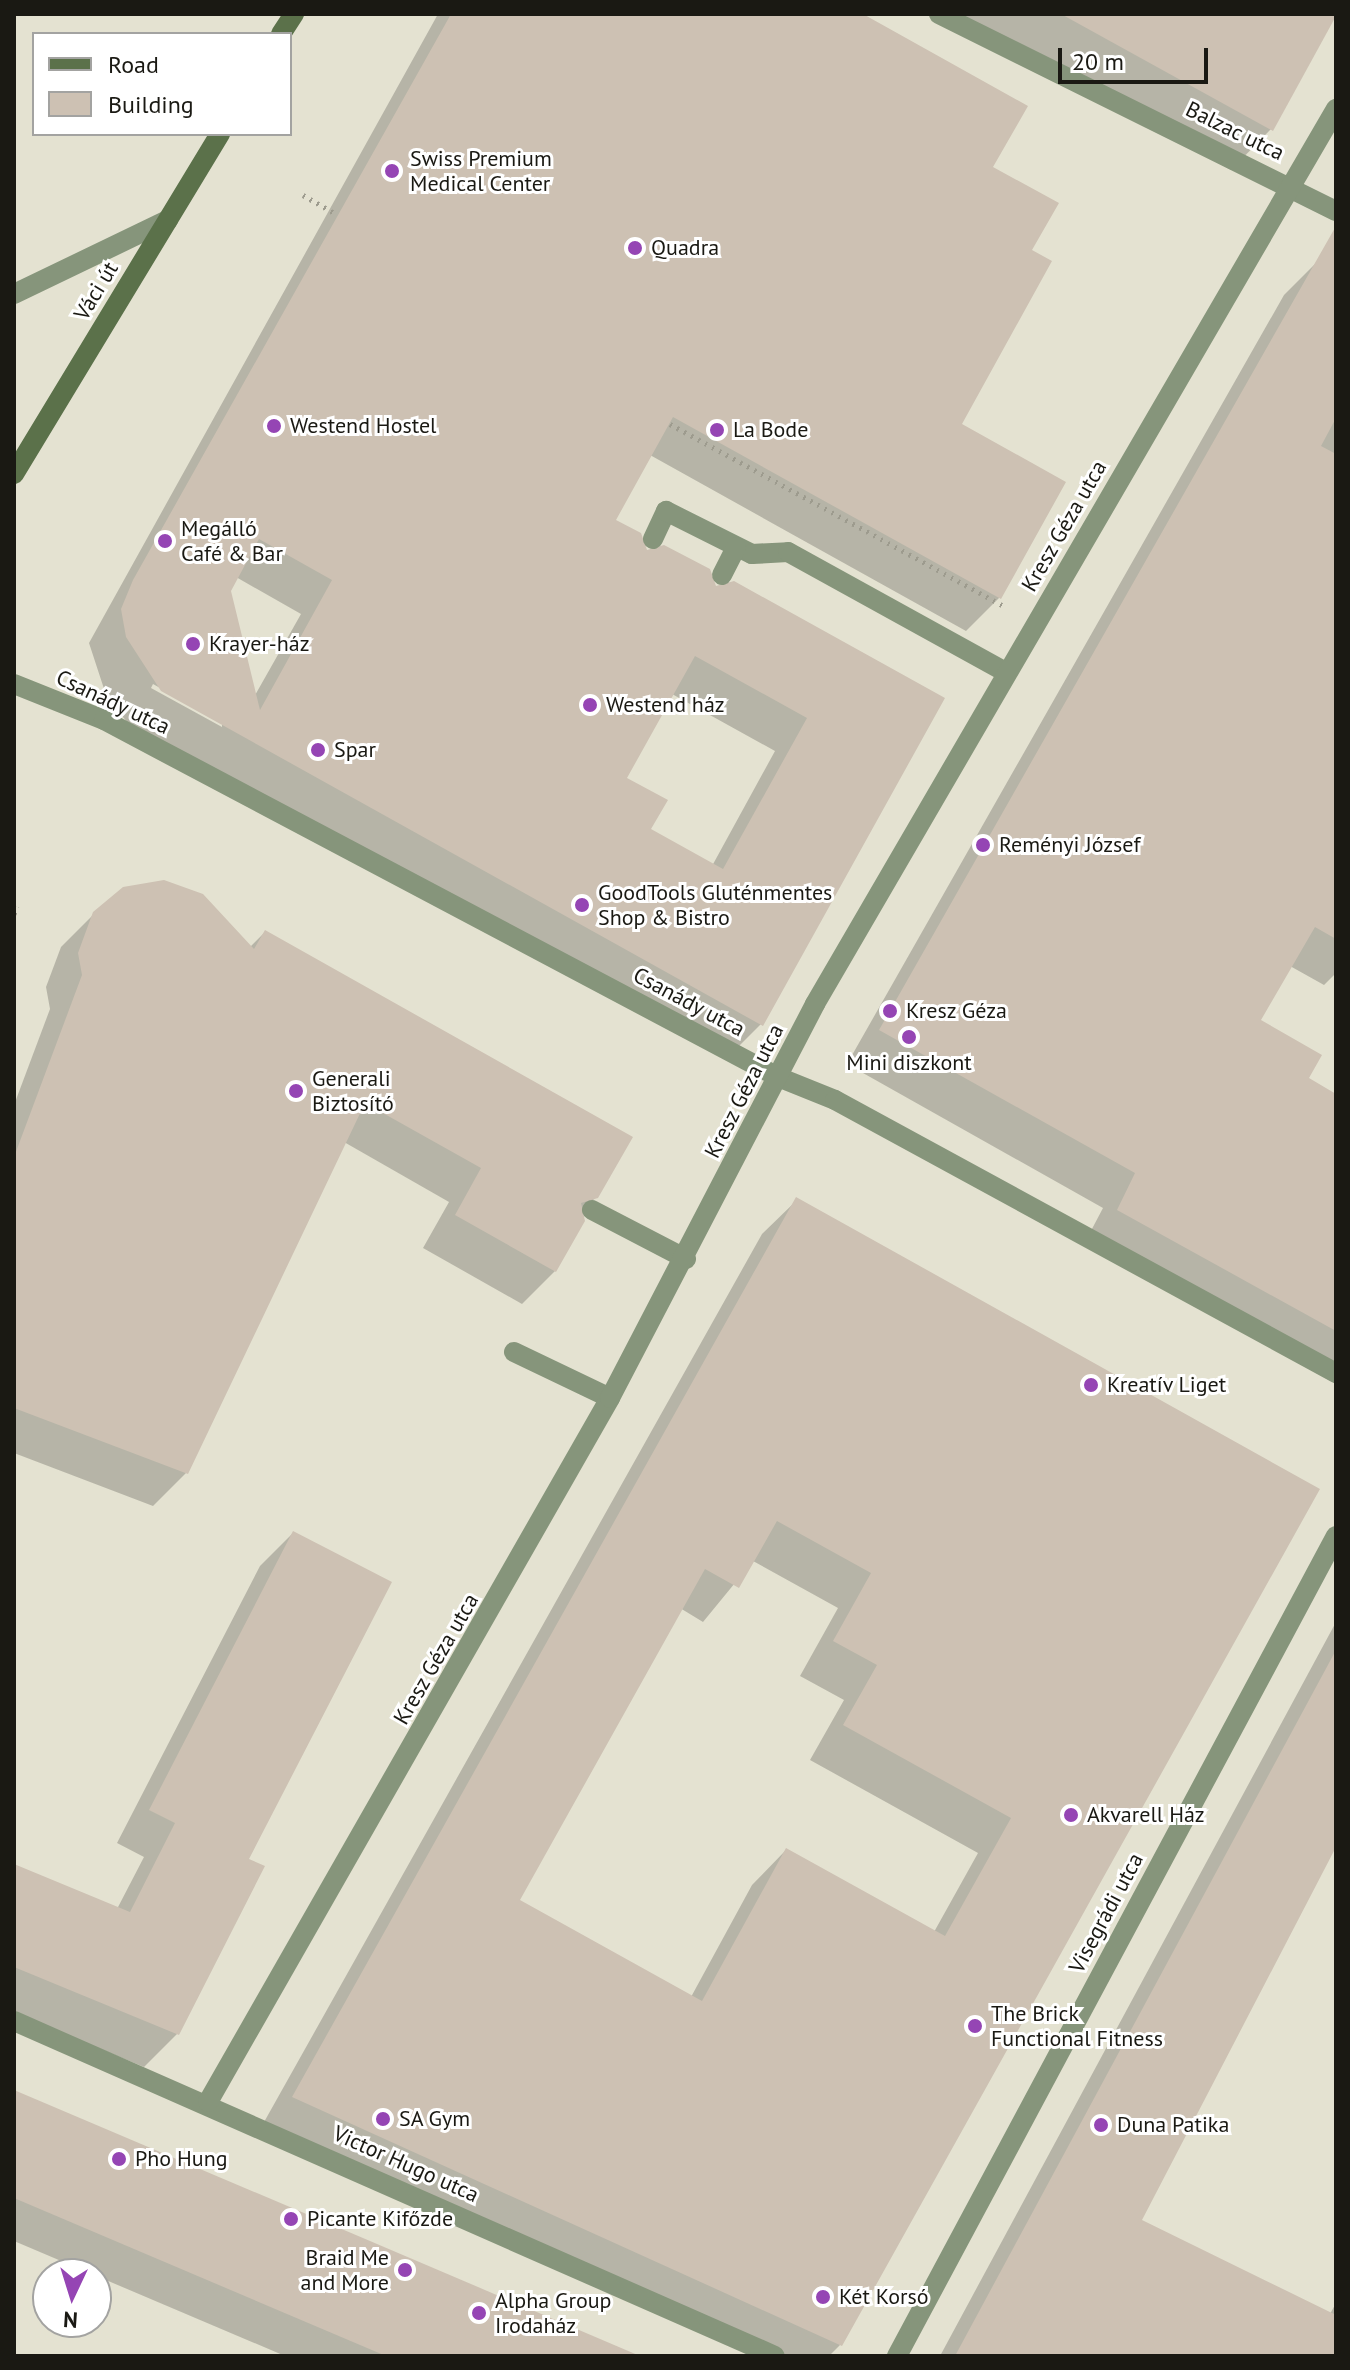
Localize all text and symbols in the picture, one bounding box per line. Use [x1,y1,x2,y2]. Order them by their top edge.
legend [32,32,292,136]
scale bar [1062,32,1212,82]
text: 20 m [1072,46,1124,77]
text: Road [108,49,159,80]
text: Building [108,89,194,120]
street label: Balzac utca [1181,96,1289,166]
place label: Swiss Premium Medical Center [410,145,552,196]
marker: Swiss Premium Medical Center [381,160,403,182]
place label: Quadra [651,235,719,261]
marker: Quadra [626,239,644,257]
street label: Váci út [68,257,124,325]
place label: Westend Hostel [290,413,437,439]
marker: Westend Hostel [265,417,283,435]
place label: La Bode [733,417,808,443]
marker: La Bode [708,421,726,439]
street label: Kresz Géza utca [1016,456,1112,596]
place label: Megálló Café & Bar [181,515,283,566]
marker: Megálló Café & Bar [156,532,174,550]
place label: Krayer-ház [209,631,310,657]
marker: Krayer-ház [184,635,202,653]
street label: Csanády utca [52,664,174,740]
place label: Westend ház [606,692,725,718]
marker: Westend ház [581,696,599,714]
place label: Spar [334,737,376,763]
marker: Spar [309,741,327,759]
place label: Reményi József [999,832,1140,858]
marker: Reményi József [974,836,992,854]
place label: GoodTools Gluténmentes Shop & Bistro [598,879,832,930]
marker: GoodTools Gluténmentes Shop & Bistro [573,896,591,914]
street label: Csanády utca [628,961,750,1043]
place label: Kresz Géza [906,998,1008,1024]
marker: Kresz Géza [881,1002,899,1020]
street label: Kresz Géza utca [699,1019,789,1163]
marker: Mini diszkont [900,1028,918,1046]
place label: Mini diszkont [846,1050,972,1076]
place label: Generali Biztosító [312,1065,394,1116]
marker: Generali Biztosító [287,1082,305,1100]
place label: Kreatív Liget [1107,1372,1227,1398]
marker: Kreatív Liget [1082,1376,1100,1394]
street label: Kresz Géza utca [388,1589,484,1729]
place label: Akvarell Ház [1087,1802,1205,1828]
marker: Akvarell Ház [1062,1806,1080,1824]
street label: Visegrádi utca [1063,1848,1149,1978]
place label: The Brick Functional Fitness [991,2000,1163,2052]
marker: The Brick Functional Fitness [966,2017,984,2035]
place label: SA Gym [399,2106,471,2132]
marker: SA Gym [374,2110,392,2128]
place label: Duna Patika [1117,2112,1229,2138]
marker: Duna Patika [1092,2116,1110,2134]
street label: Victor Hugo utca [329,2120,483,2208]
place label: Pho Hung [135,2146,227,2172]
marker: Pho Hung [110,2150,128,2168]
place label: Picante Kifőzde [307,2206,453,2232]
marker: Picante Kifőzde [282,2210,300,2228]
place label: Braid Me and More [300,2244,389,2296]
north arrow [32,2258,112,2338]
marker: Braid Me and More [396,2261,414,2279]
place label: Két Korsó [839,2284,929,2310]
place label: Alpha Group Irodaház [495,2287,612,2338]
marker: Két Korsó [814,2288,832,2306]
marker: Alpha Group Irodaház [470,2304,488,2322]
text: N [62,2305,79,2334]

